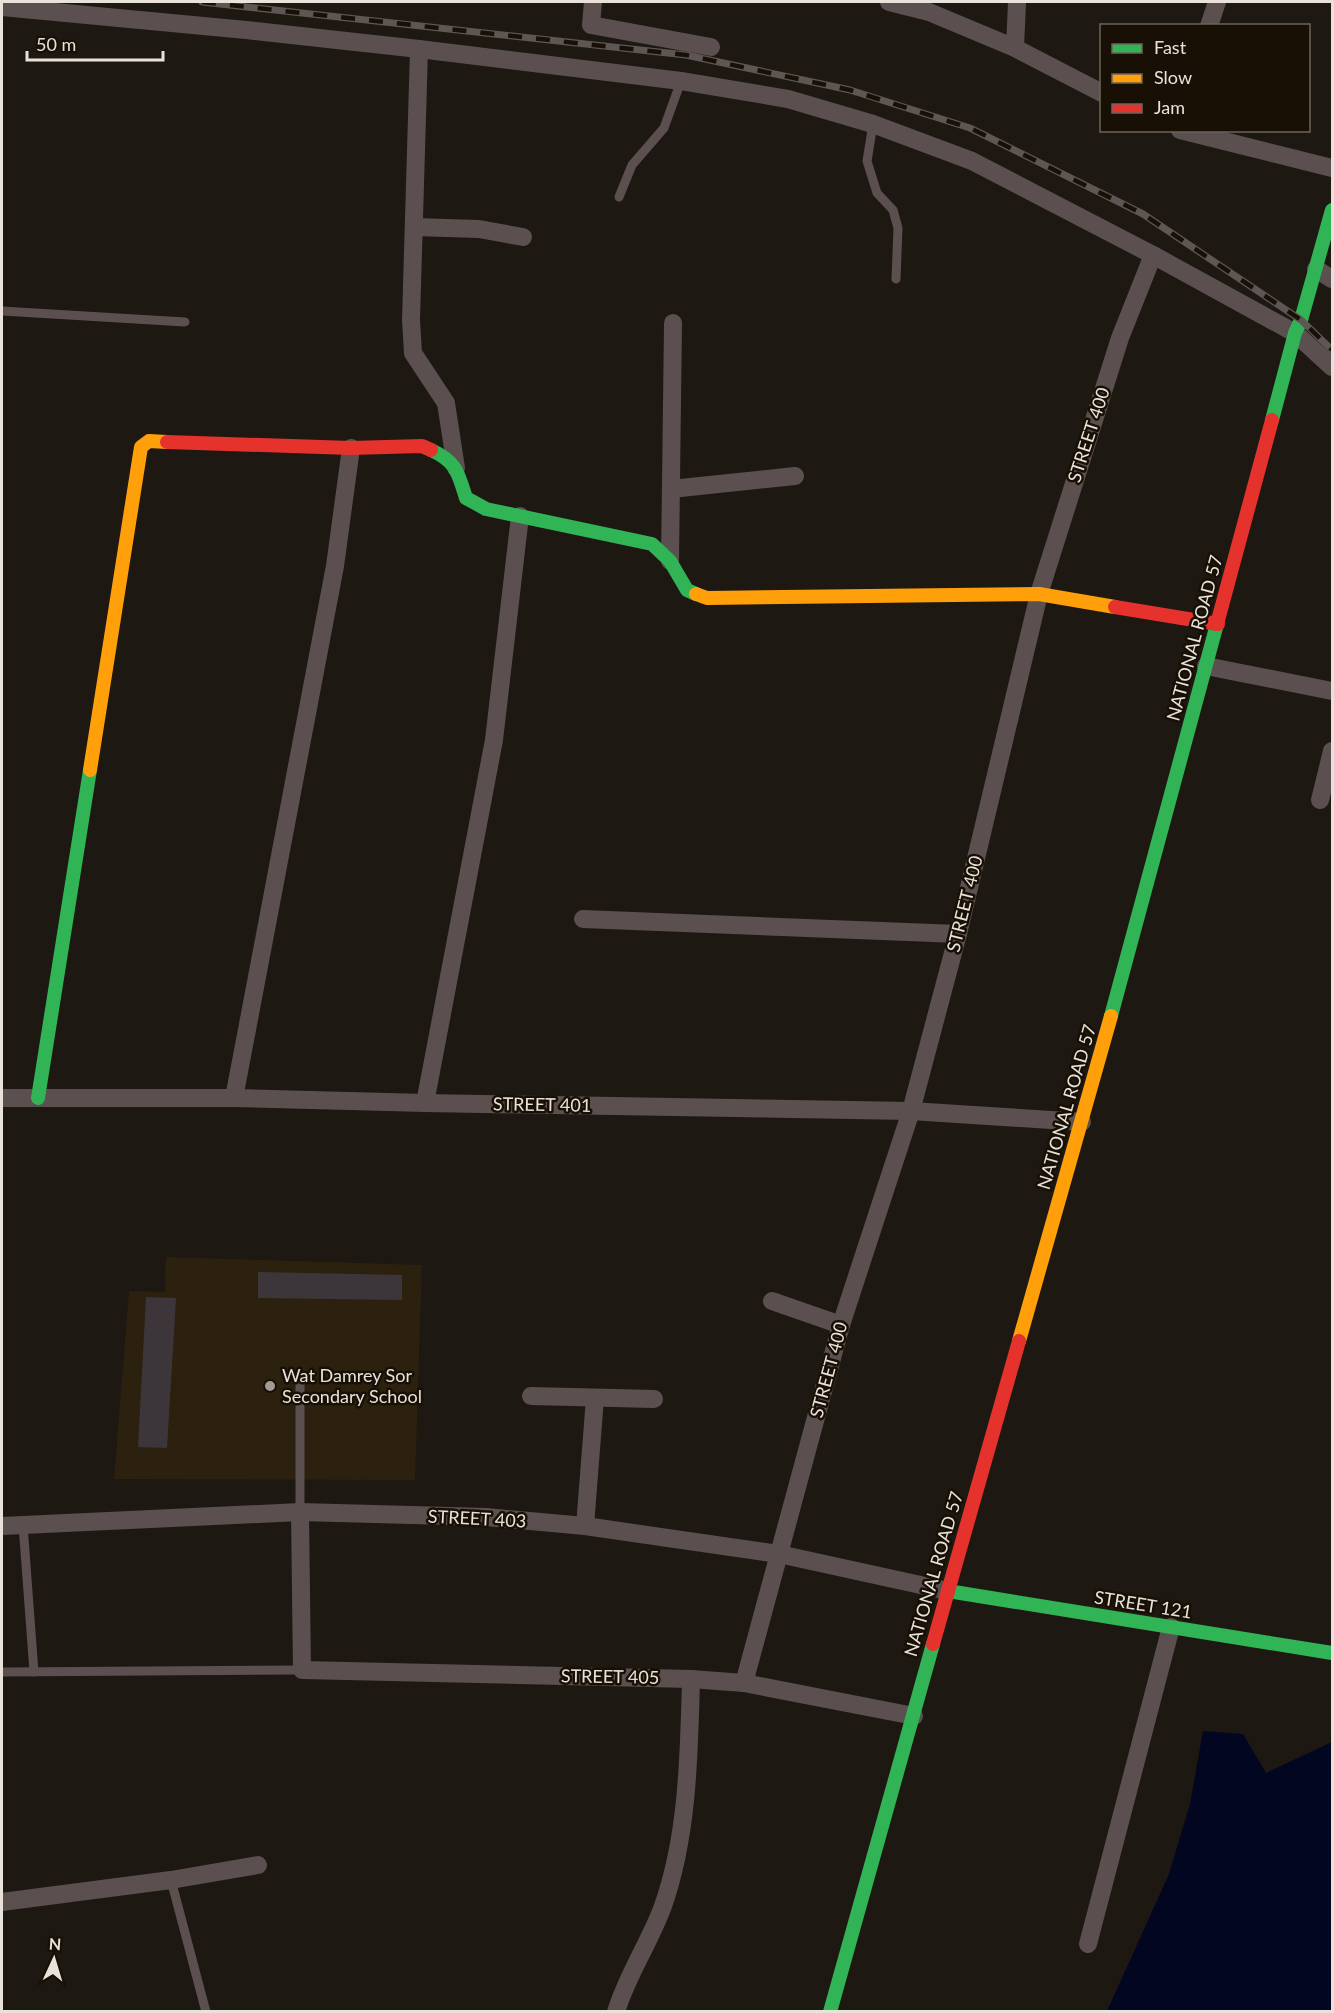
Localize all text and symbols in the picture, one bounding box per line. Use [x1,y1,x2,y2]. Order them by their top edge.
scale bar [27,24,164,62]
legend [1100,24,1310,132]
text: 50 m [36,33,76,55]
text: Fast [1154,36,1187,58]
text: Slow [1154,66,1192,88]
text: Jam [1154,96,1185,118]
street label: STREET 400 [1062,384,1114,485]
street label: NATIONAL ROAD 57 [1161,553,1227,723]
street label: STREET 400 [941,853,987,954]
street label: NATIONAL ROAD 57 [1032,1022,1100,1192]
street label: STREET 401 [493,1092,591,1116]
street label: STREET 400 [805,1319,851,1420]
place label: Wat Damrey Sor Secondary School [282,1364,422,1407]
marker: Wat Damrey Sor Secondary School [263,1379,277,1393]
street label: NATIONAL ROAD 57 [899,1489,967,1659]
street label: STREET 403 [427,1504,527,1532]
street label: STREET 121 [1093,1585,1194,1623]
street label: STREET 405 [561,1664,659,1688]
north arrow [24,1929,84,1989]
text: N [48,1934,62,1953]

